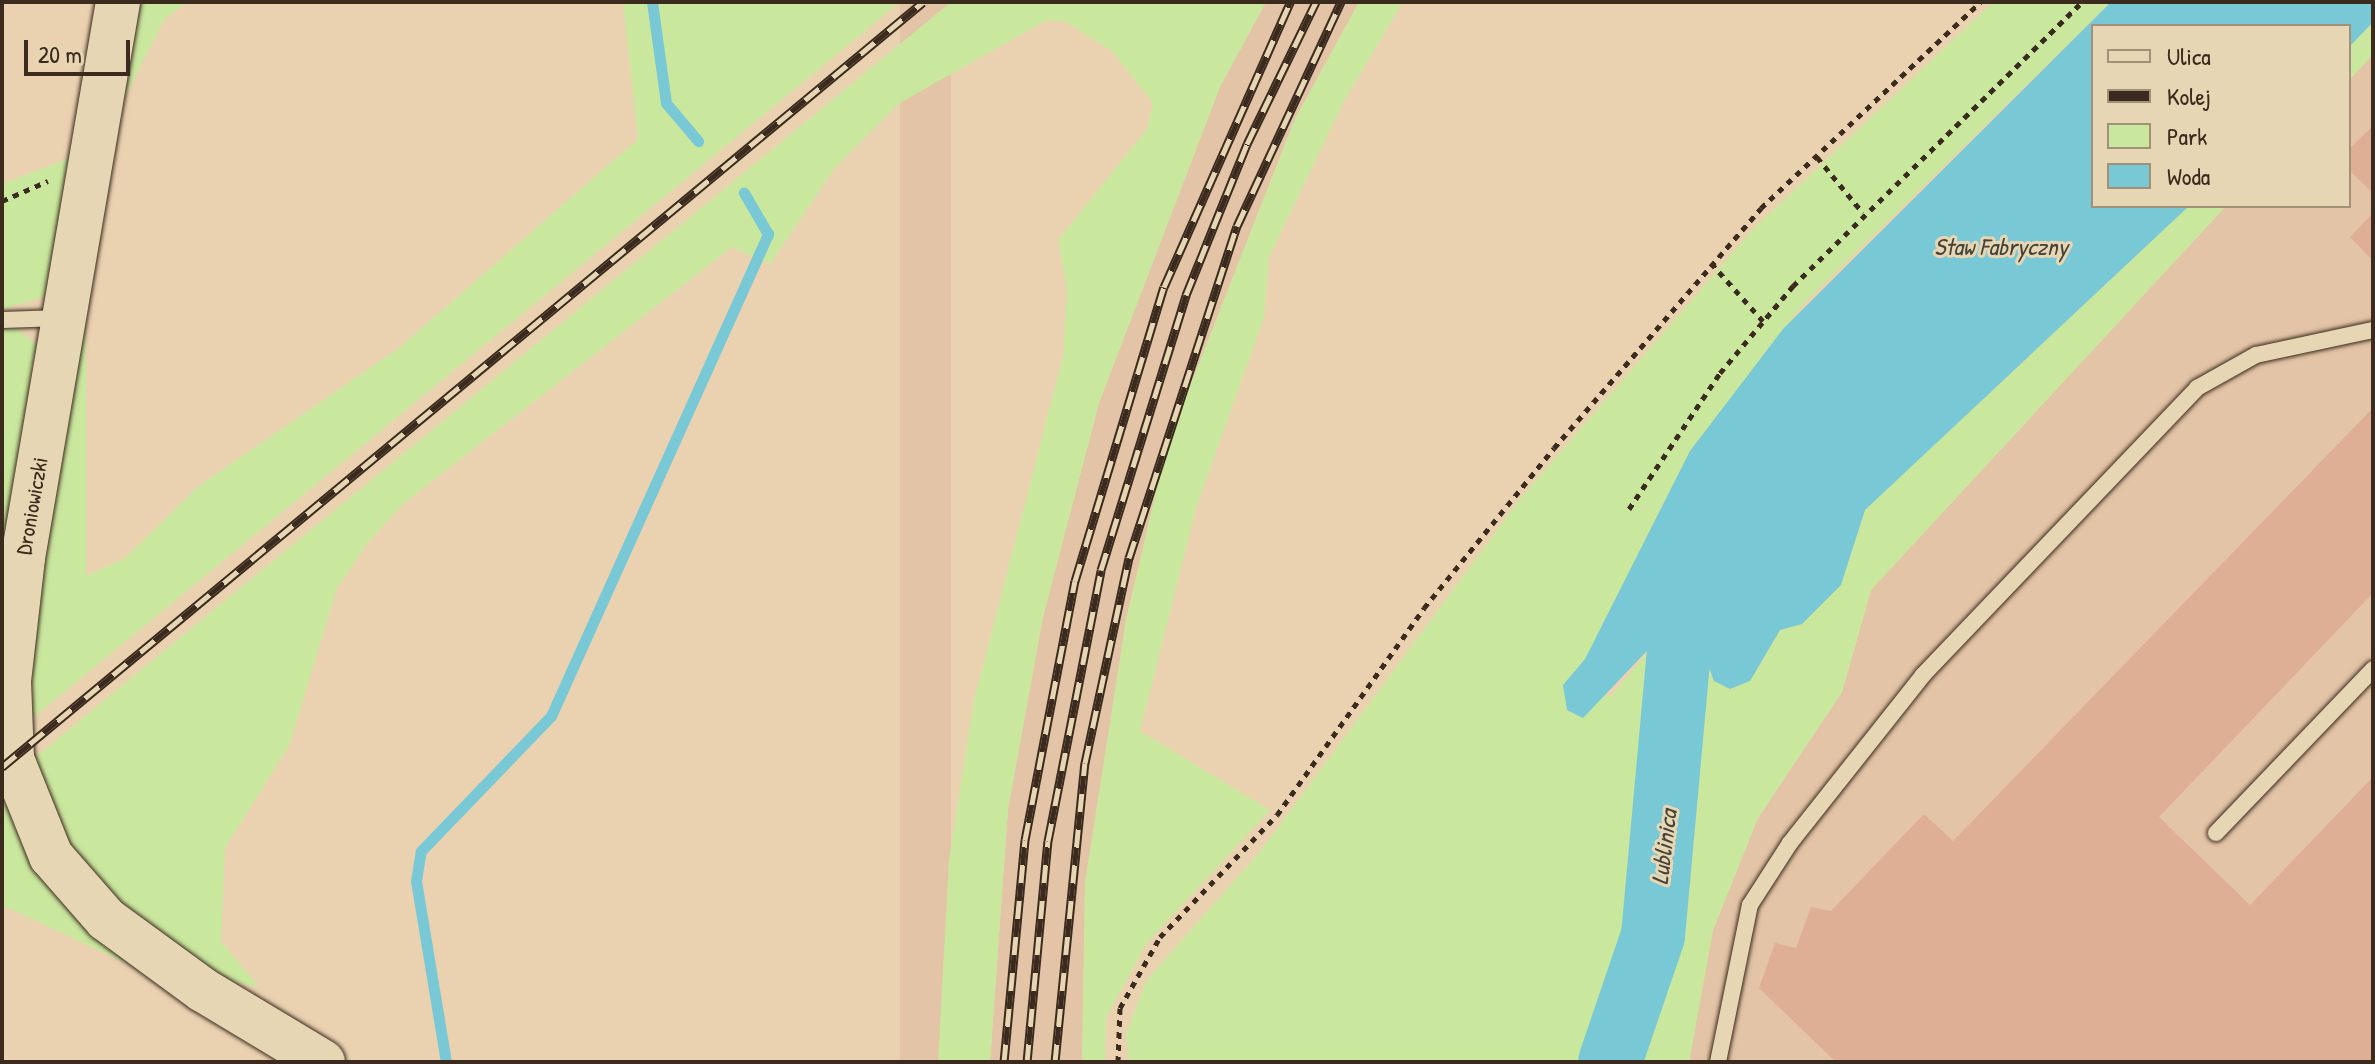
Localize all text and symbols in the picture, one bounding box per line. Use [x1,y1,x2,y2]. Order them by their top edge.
scale bar [28,24,134,74]
legend [2091,24,2351,208]
text: 20 m [38,38,82,70]
text: Ulica [2167,40,2211,72]
text: Kolej [2167,80,2211,112]
text: Park [2167,120,2207,152]
text: Woda [2167,160,2210,192]
water label: Staw Fabryczny [1934,233,2068,261]
street label: Droniowiczki [10,455,54,557]
water label: Lublinica [1645,808,1683,886]

